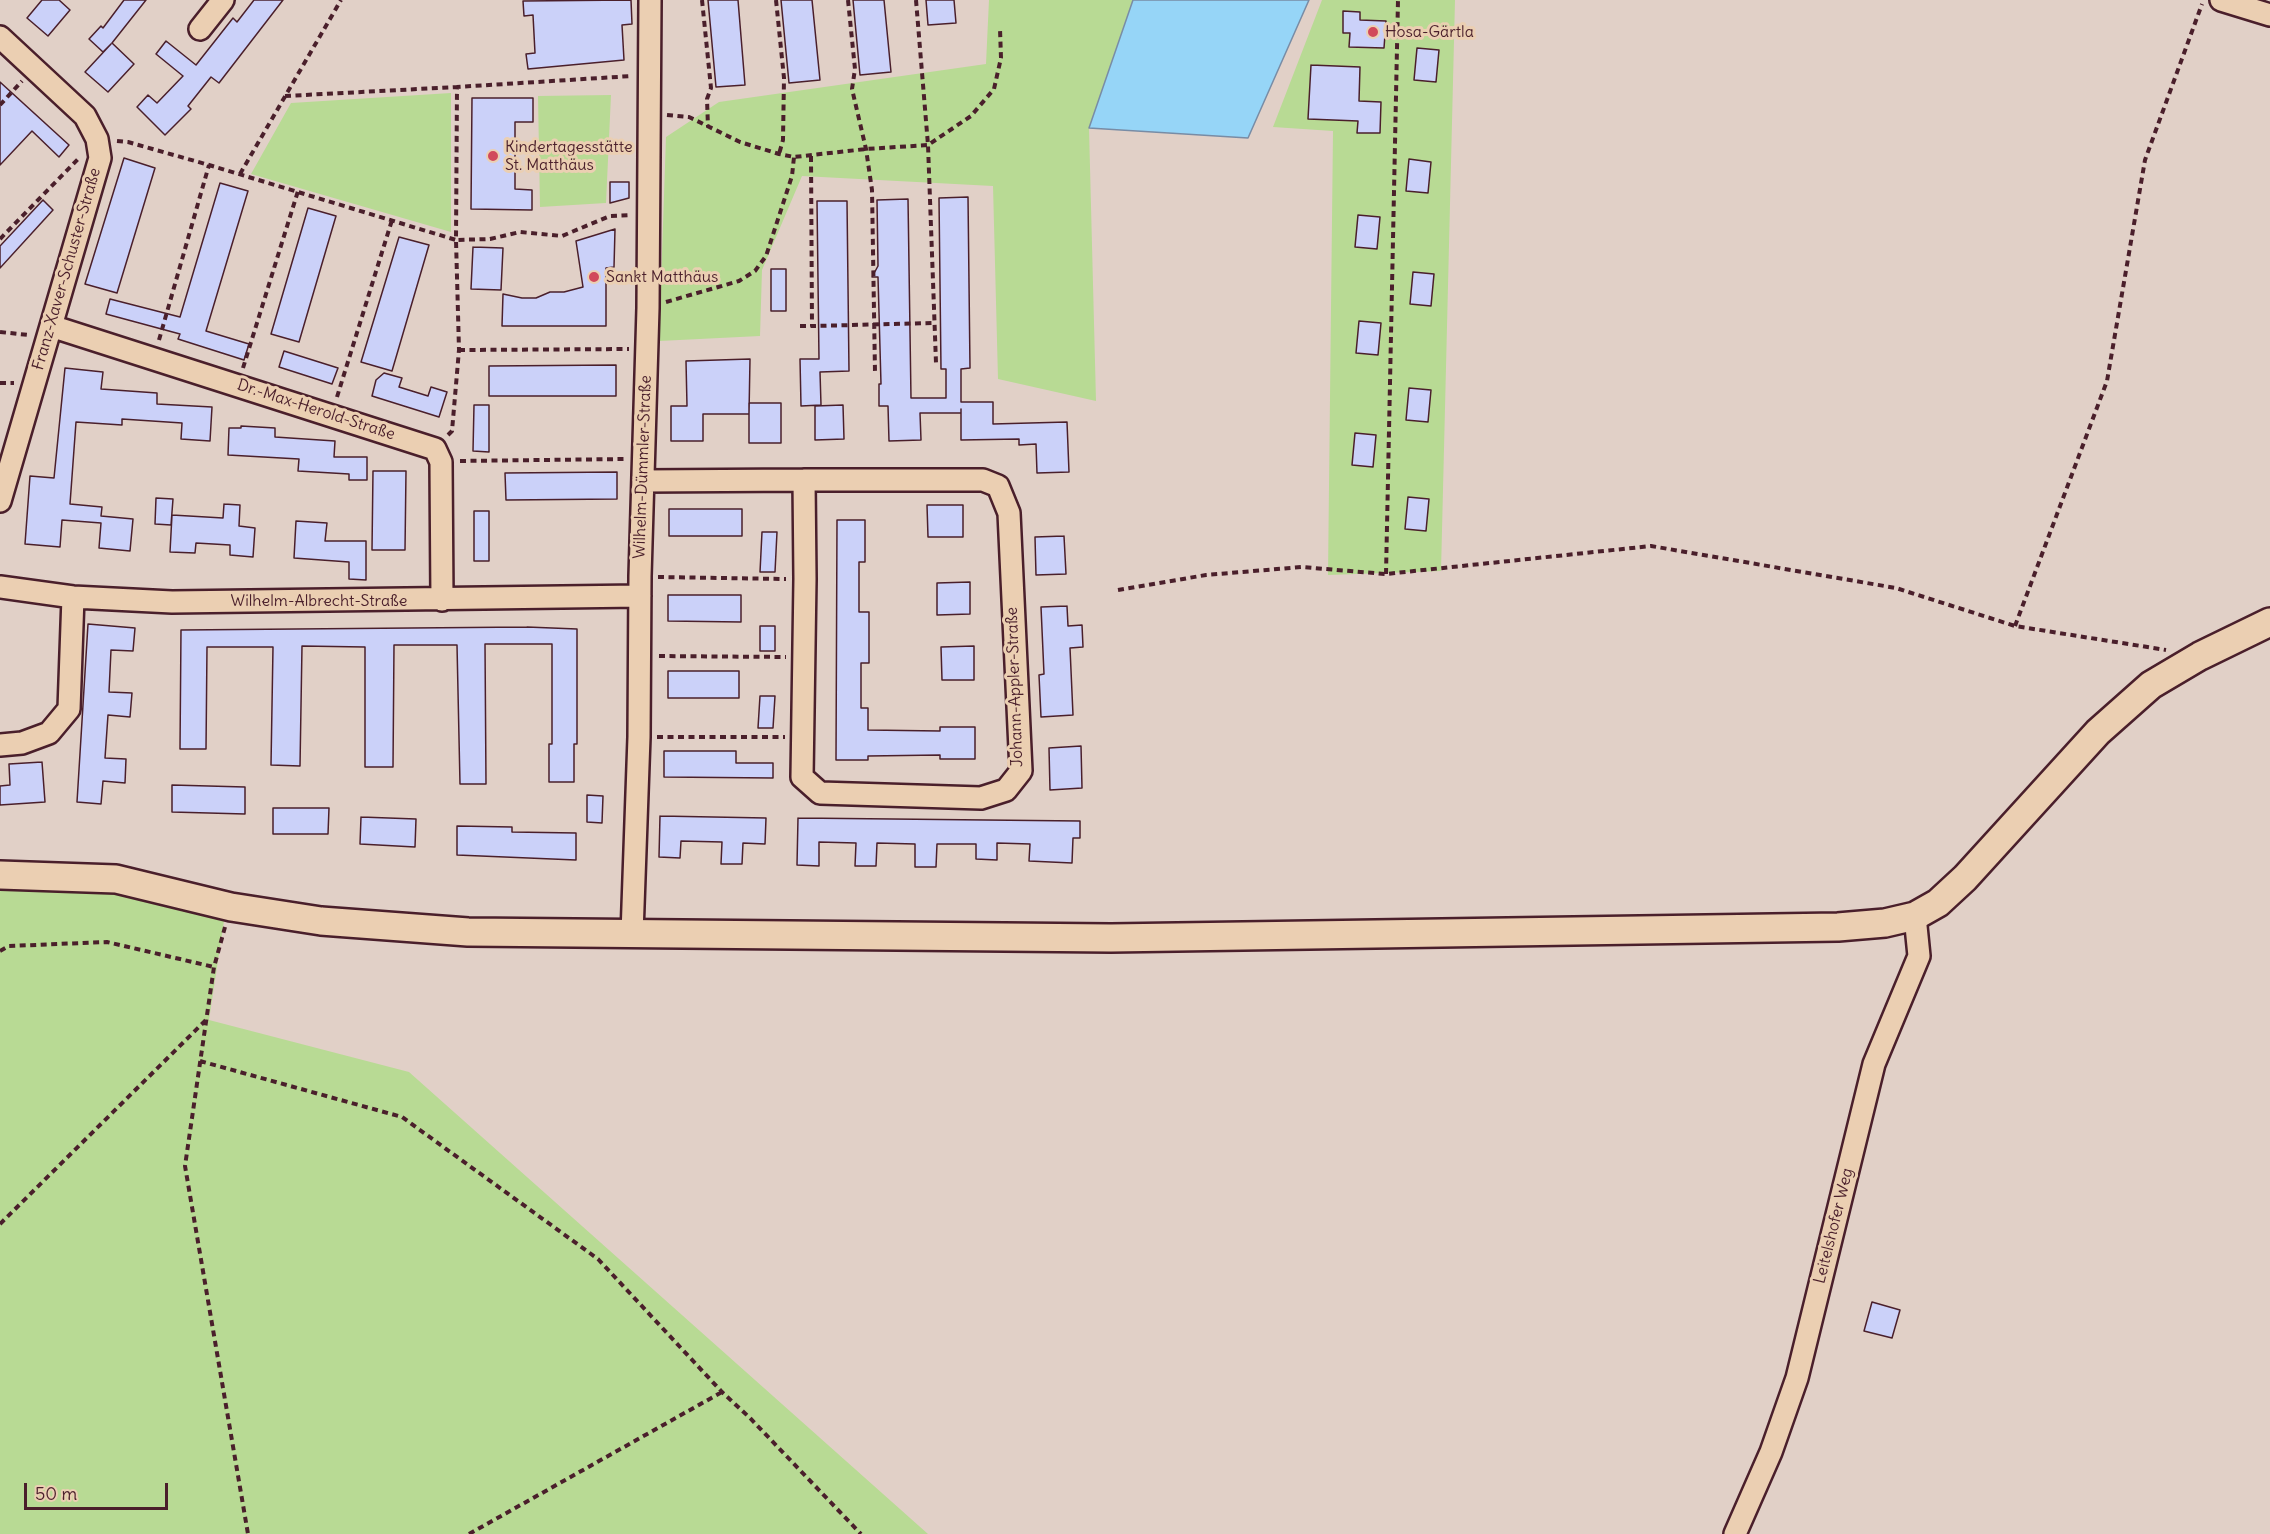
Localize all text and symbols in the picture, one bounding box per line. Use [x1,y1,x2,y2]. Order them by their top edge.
place label: Hosa-Gärtla [1385,22,1474,42]
marker: Hosa-Gärtla [1366,25,1380,39]
place label: Kindertagesstätte St. Matthäus [505,137,633,175]
marker: Kindertagesstätte St. Matthäus [486,149,500,163]
street label: Franz-Xaver-Schuster-Straße [29,166,105,372]
place label: Sankt Matthäus [606,267,718,287]
marker: Sankt Matthäus [587,270,601,284]
street label: Dr.-Max-Herold-Straße [235,375,397,445]
street label: Wilhelm-Dümmler-Straße [630,375,656,559]
street label: Wilhelm-Albrecht-Straße [231,591,407,611]
street label: Johann-Appler-Straße [1003,607,1027,767]
street label: Leitelshofer Weg [1810,1166,1858,1286]
scale bar [27,1471,171,1509]
text: 50 m [35,1482,77,1505]

